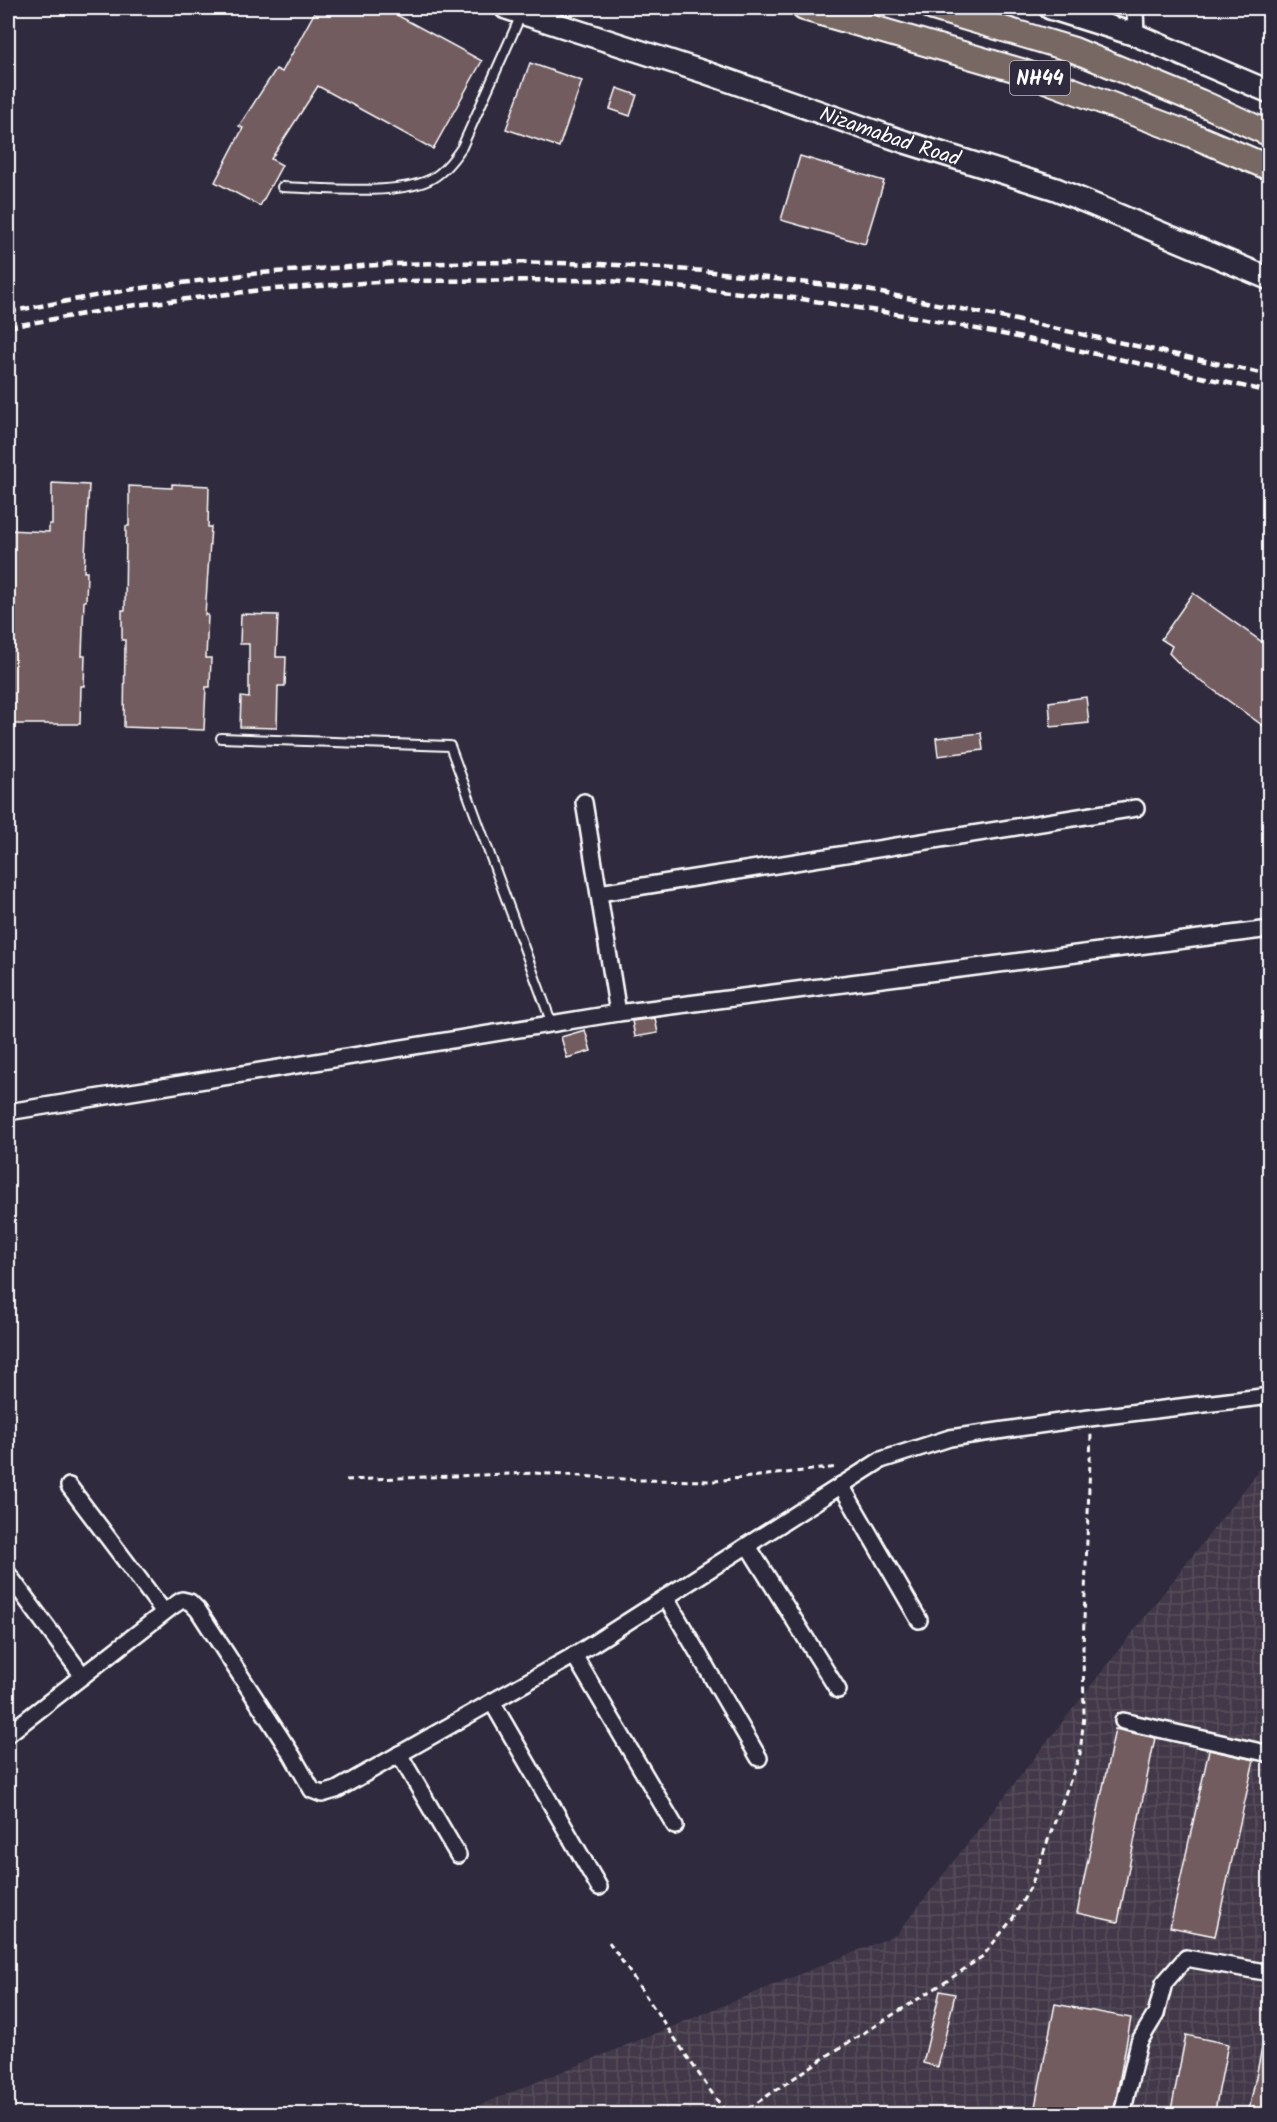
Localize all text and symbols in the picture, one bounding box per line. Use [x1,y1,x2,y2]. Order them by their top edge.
road number: NH44 [1010,61,1070,95]
street label: Nizamabad Road [815,98,965,176]

